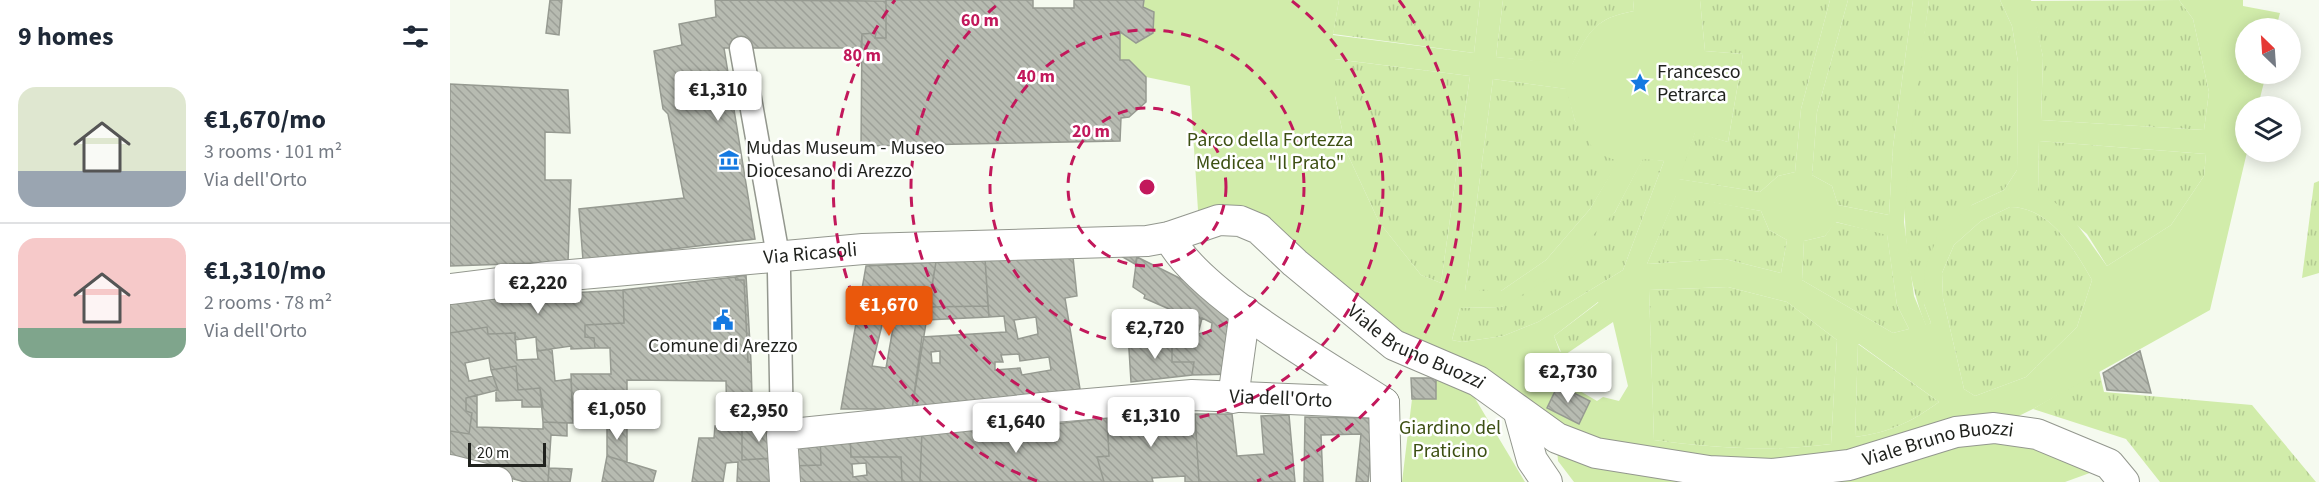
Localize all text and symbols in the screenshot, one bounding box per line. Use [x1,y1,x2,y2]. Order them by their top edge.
text: 60 m [961,8,999,33]
text: 9 homes [18,18,113,55]
north arrow [2235,18,2301,84]
map controls [2235,18,2301,162]
icon: filters [399,20,432,53]
text: 80 m [843,43,881,68]
place label: Francesco Petrarca [1657,58,1741,109]
text: 40 m [1017,64,1055,89]
pin: €1,310 [669,71,767,122]
place icon: Francesco Petrarca [1628,71,1652,95]
text: €1,310 [689,76,747,104]
button: layers [2235,96,2301,162]
text: €1,670/mo [204,101,326,138]
icon: home [66,111,138,183]
text: 20 m [1072,119,1110,144]
park label: Parco della Fortezza Medicea "Il Prato" [1187,126,1353,177]
place label: Mudas Museum - Museo Diocesano di Arezzo [746,134,945,185]
text: 3 rooms · 101 m² [204,138,342,166]
museum icon: Mudas Museum - Museo Diocesano di Arezzo [717,148,741,172]
text: Via dell'Orto [204,166,307,194]
centre of rings [1137,177,1157,197]
street label: Via Ricasoli [762,236,858,272]
text: €1,310/mo [204,252,326,289]
icon: home [66,262,138,334]
pin: €2,220 [489,264,587,315]
text: €2,220 [509,269,567,297]
pin: €1,670 [840,286,938,337]
text: 2 rooms · 78 m² [204,289,332,317]
text: €1,670 [860,291,918,319]
street label: Viale Bruno Buozzi [1341,298,1491,396]
public building icon: Comune di Arezzo [711,308,735,332]
pin: €2,720 [1106,309,1204,360]
text: €2,720 [1126,314,1184,342]
text: Via dell'Orto [204,317,307,345]
place label: Comune di Arezzo [648,332,798,360]
pin: €2,730 [1519,353,1617,404]
text: €2,730 [1539,358,1597,386]
street label: Via dell'Orto [1229,383,1333,415]
pin: €1,050 [568,390,666,441]
pin: €2,950 [710,392,808,443]
text: €1,050 [588,395,646,423]
text: €2,950 [730,397,788,425]
pin: €1,310 [1102,397,1200,448]
text: €1,310 [1122,402,1180,430]
pin: €1,640 [967,403,1065,454]
text: €1,640 [987,408,1045,436]
park label: Giardino del Praticino [1399,414,1501,465]
street label: Viale Bruno Buozzi [1859,414,2016,474]
scale bar [468,440,546,468]
text: 20 m [477,442,509,464]

